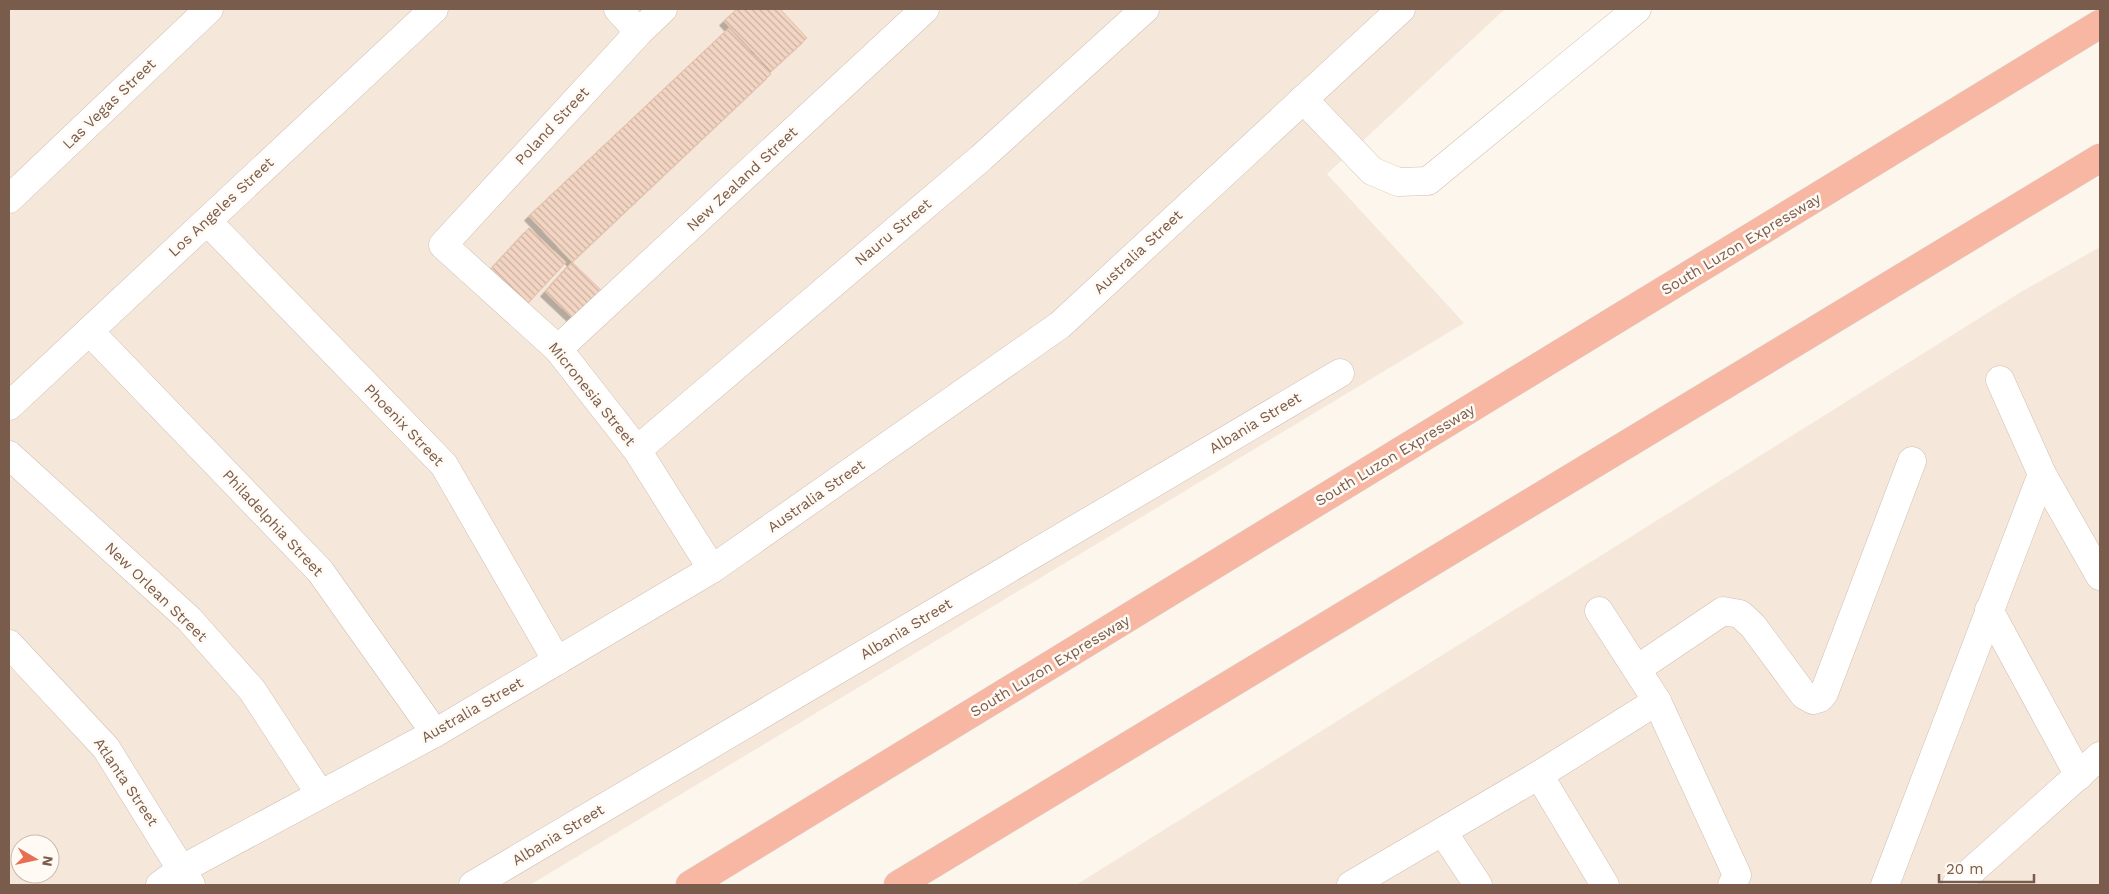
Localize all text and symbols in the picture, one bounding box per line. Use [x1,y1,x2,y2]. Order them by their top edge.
street label: Las Vegas Street [59,55,160,153]
street label: Poland Street [511,83,593,169]
street label: New Zealand Street [683,123,802,235]
street label: Los Angeles Street [165,153,278,260]
street label: South Luzon Expressway [1658,189,1824,299]
street label: Nauru Street [851,194,935,269]
street label: Australia Street [1090,206,1187,298]
street label: Micronesia Street [545,338,640,450]
street label: Phoenix Street [360,380,448,470]
street label: Albania Street [1206,388,1305,458]
street label: South Luzon Expressway [1312,400,1478,510]
street label: Australia Street [764,455,869,536]
street label: Philadelphia Street [219,466,328,581]
street label: New Orlean Street [101,539,211,646]
street label: Albania Street [857,594,956,664]
street label: South Luzon Expressway [967,611,1133,721]
street label: Australia Street [418,673,527,746]
street label: Atlanta Street [90,734,163,830]
street label: Albania Street [509,800,608,870]
north arrow [10,834,60,884]
scale bar [1939,852,2034,884]
text: N [39,855,57,867]
text: 20 m [1946,860,1984,878]

